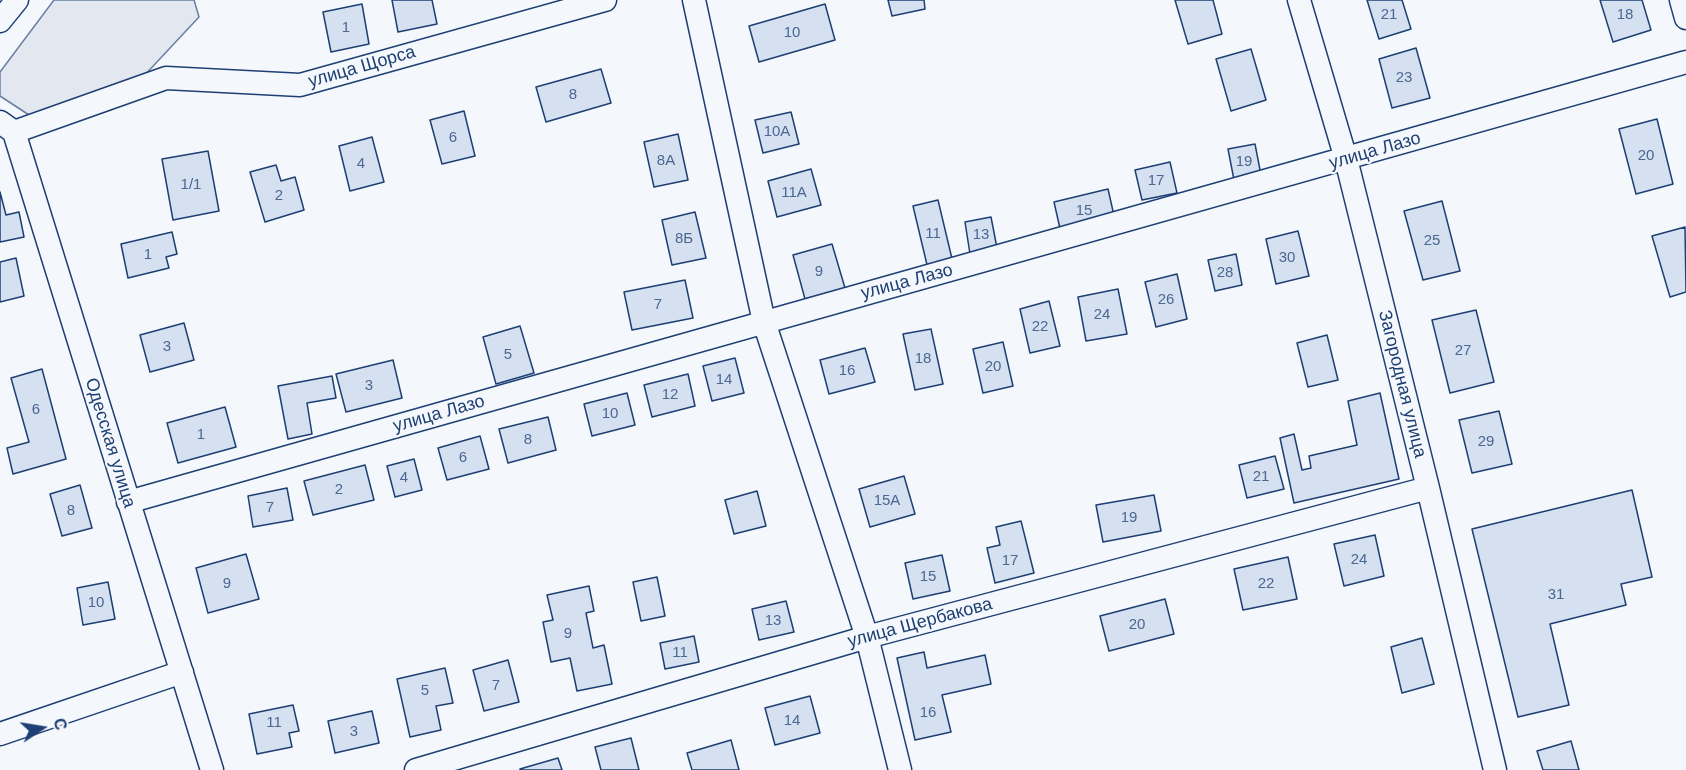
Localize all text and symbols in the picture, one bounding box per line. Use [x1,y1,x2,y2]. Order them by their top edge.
house number: 21 [1381,6,1397,24]
house number: 18 [1617,6,1633,24]
house number: 1 [342,19,350,37]
house number: 10 [784,24,800,42]
street label: улица Щорса [306,41,418,93]
house number: 23 [1396,69,1412,87]
house number: 8 [569,86,577,104]
house number: 10А [764,123,790,141]
street label: улица Лазо [1327,128,1423,174]
house number: 6 [449,129,457,147]
house number: 20 [1638,147,1654,165]
house number: 8А [657,152,675,170]
house number: 19 [1236,153,1252,171]
house number: 4 [357,155,365,173]
house number: 17 [1148,172,1164,190]
house number: 1/1 [181,176,201,194]
house number: 11А [781,184,807,202]
house number: 2 [275,187,283,205]
house number: 15 [1076,202,1092,220]
house number: 11 [925,225,941,243]
house number: 13 [973,226,989,244]
house number: 8Б [675,230,693,248]
house number: 25 [1424,232,1440,250]
house number: 1 [144,246,152,264]
house number: 30 [1279,249,1295,267]
street label: улица Лазо [859,259,955,305]
house number: 9 [815,263,823,281]
house number: 28 [1217,264,1233,282]
house number: 26 [1158,291,1174,309]
house number: 7 [654,296,662,314]
house number: 24 [1094,306,1110,324]
street label: Загородная улица [1373,308,1431,460]
house number: 22 [1032,318,1048,336]
house number: 3 [163,338,171,356]
house number: 27 [1455,342,1471,360]
house number: 5 [504,346,512,364]
house number: 18 [915,350,931,368]
house number: 20 [985,358,1001,376]
house number: 16 [839,362,855,380]
house number: 14 [716,371,732,389]
street label: Одесская улица [80,375,140,511]
house number: 3 [365,377,373,395]
house number: 12 [662,386,678,404]
street label: улица Лазо [391,391,487,437]
house number: 6 [32,401,40,419]
house number: 10 [602,405,618,423]
house number: 1 [197,426,205,444]
house number: 8 [524,431,532,449]
house number: 29 [1478,433,1494,451]
house number: 6 [459,449,467,467]
house number: 21 [1253,468,1269,486]
house number: 4 [400,469,408,487]
house number: 2 [335,481,343,499]
house number: 15А [874,492,900,510]
house number: 7 [266,499,274,517]
house number: 8 [67,502,75,520]
house number: 19 [1121,509,1137,527]
house number: 24 [1351,551,1367,569]
house number: 17 [1002,552,1018,570]
house number: 15 [920,568,936,586]
house number: 9 [223,575,231,593]
house number: 22 [1258,575,1274,593]
house number: 31 [1548,586,1564,604]
street label: улица Щербакова [845,593,995,653]
house number: 10 [88,594,104,612]
house number: 13 [765,612,781,630]
house number: 20 [1129,616,1145,634]
house number: 9 [564,625,572,643]
house number: 11 [672,644,688,662]
house number: 7 [492,677,500,695]
house number: 5 [421,682,429,700]
north arrow [12,698,72,758]
house number: 16 [920,704,936,722]
house number: 14 [784,712,800,730]
house number: 11 [266,714,282,732]
text: С [51,717,70,732]
house number: 3 [350,723,358,741]

